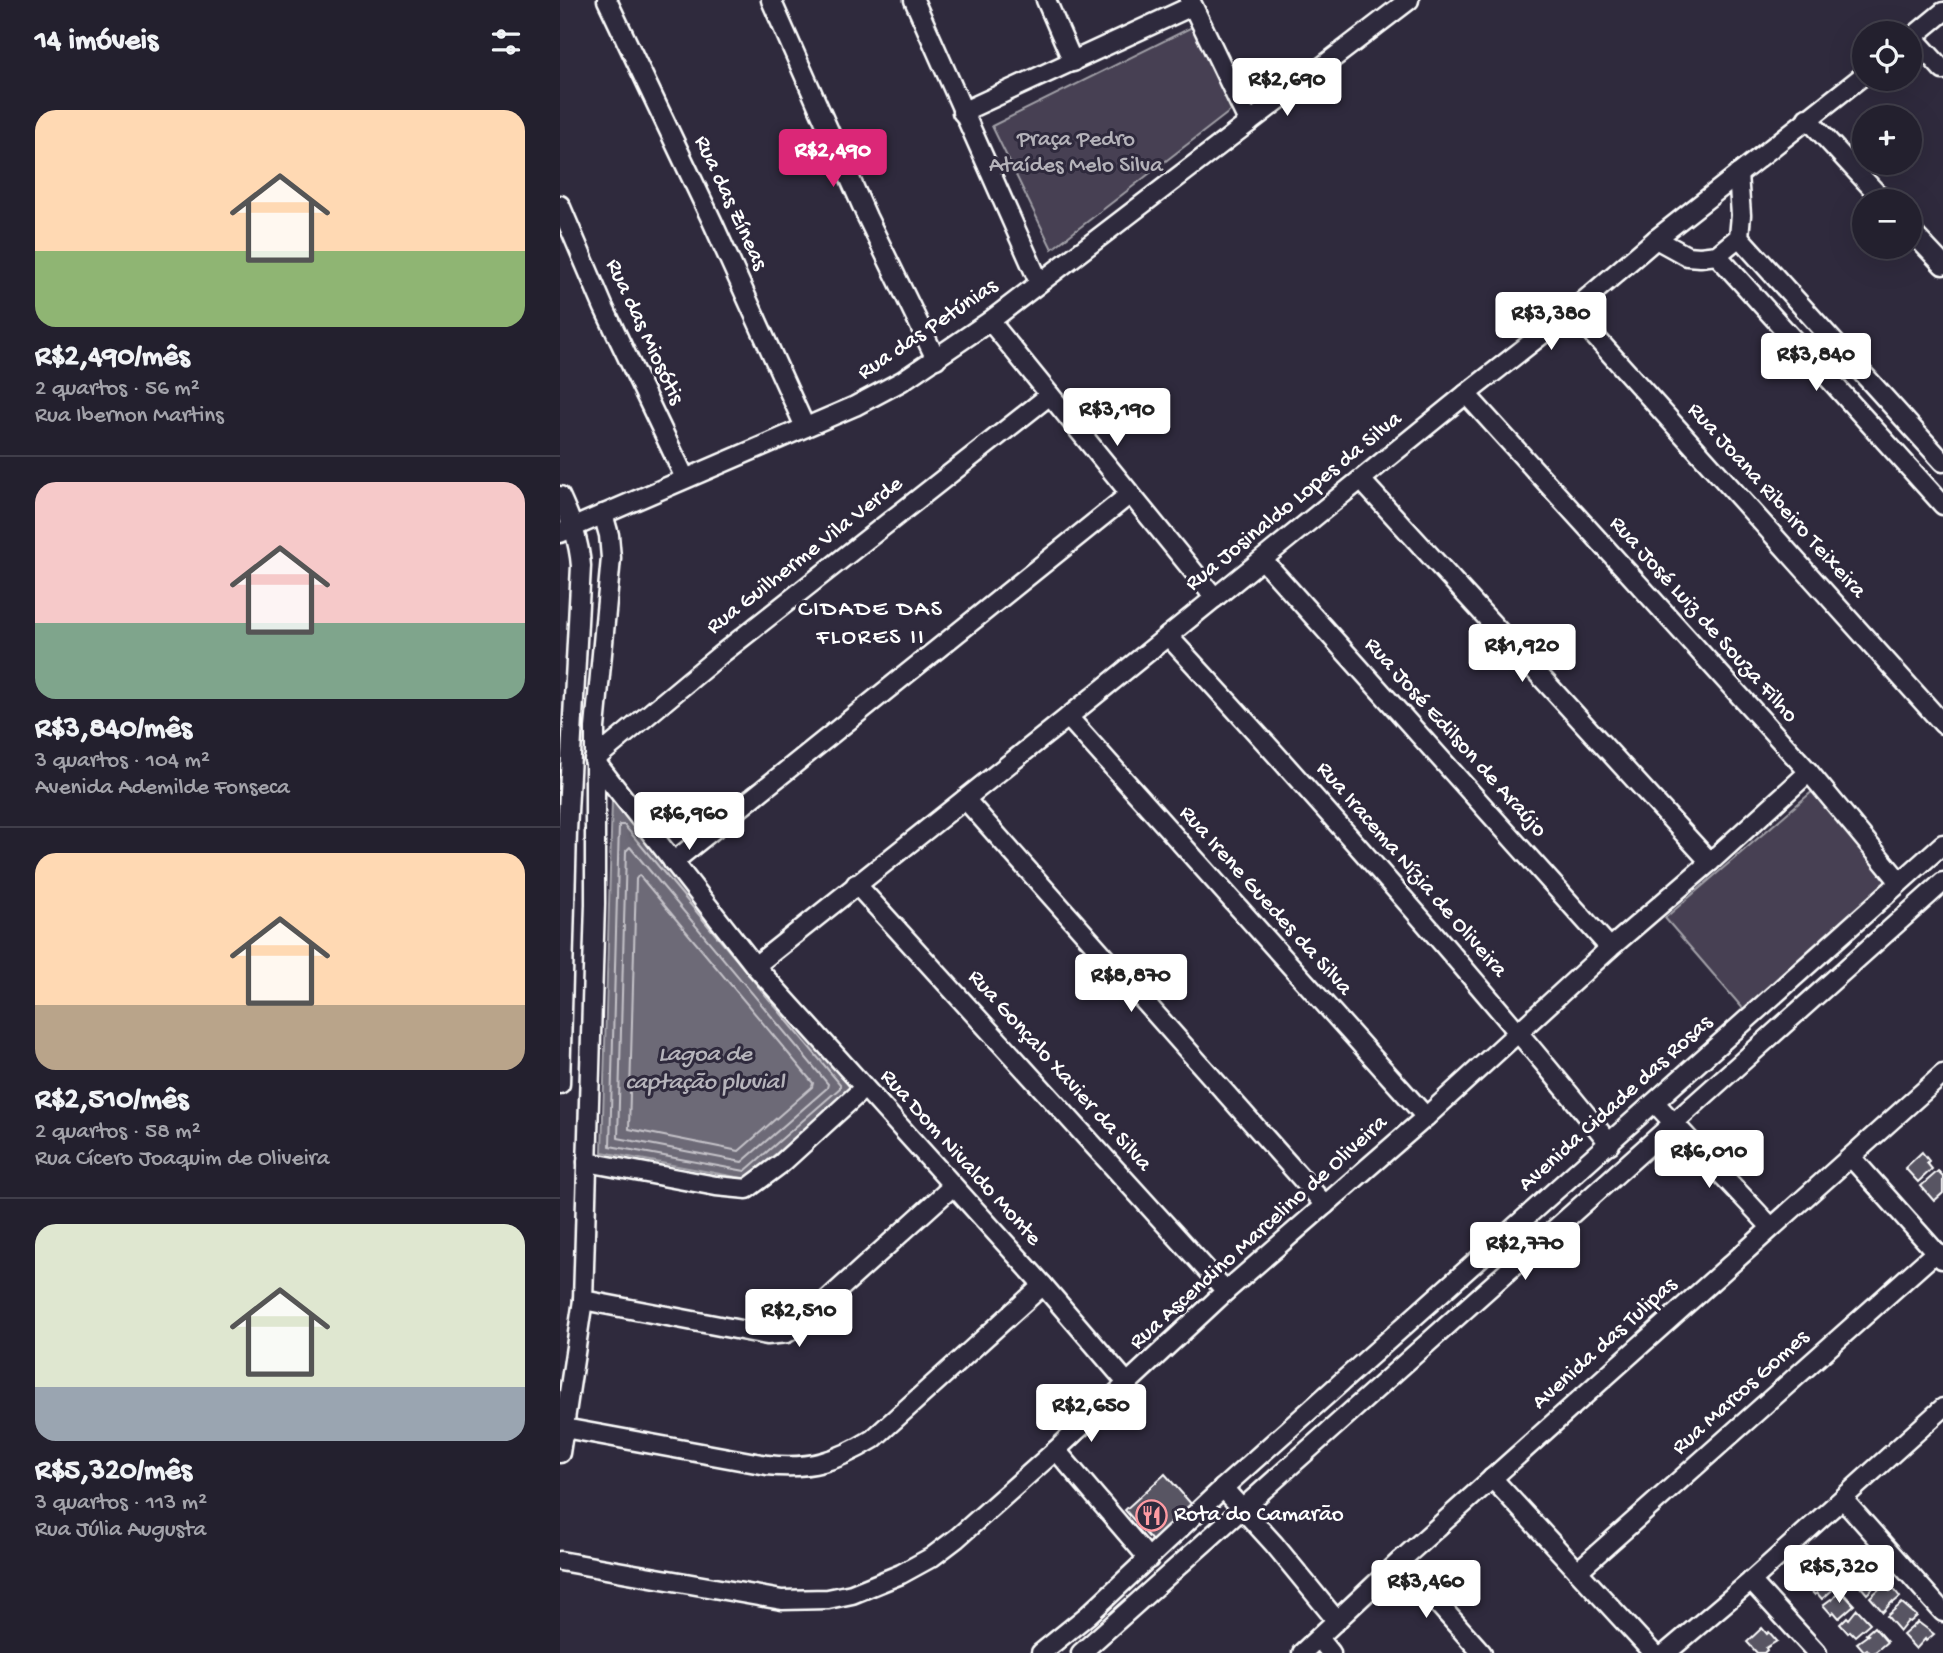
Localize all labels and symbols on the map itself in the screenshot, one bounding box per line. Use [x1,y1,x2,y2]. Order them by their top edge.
pin: R$2,690 [1222,58,1352,118]
park label: Praça Pedro Ataídes Melo Silva [989,127,1164,180]
pin: R$2,490 [768,130,898,189]
street label: Rua das Zíneas [687,132,773,275]
street label: Rua das Miosótis [599,255,690,409]
street label: Rua das Petúnias [853,273,1004,387]
pin: R$3,380 [1486,292,1616,352]
pin: R$3,840 [1751,334,1881,393]
pin: R$3,190 [1052,388,1182,448]
street label: Rua Joana Ribeiro Teixeira [1681,398,1872,605]
street label: Rua Josinaldo Lopes da Silva [1180,405,1409,598]
street label: Rua Guilherme Vila Verde [701,470,909,641]
street label: Rua José Luiz de Souza Filho [1603,511,1803,729]
district label: CIDADE DAS FLORES II [798,596,944,653]
pin: R$1,920 [1457,624,1587,684]
street label: Rua José Edilson de Araújo [1358,632,1552,844]
street label: Rua Iracema Nízia de Oliveira [1310,756,1513,985]
pin: R$6,960 [624,792,754,852]
street label: Rua Irene Guedes da Silva [1172,800,1358,1003]
pin: R$8,870 [1066,954,1196,1014]
street label: Rua Gonçalo Xavier da Silva [961,964,1158,1178]
street label: Avenida Cidade das Rosas [1514,1009,1719,1198]
water label: Lagoa de captação pluvial [626,1041,786,1098]
street label: Rua Dom Nivaldo Monte [873,1064,1047,1253]
street label: Rua Ascendino Marcelino de Oliveira [1124,1109,1395,1356]
pin: R$6,010 [1644,1130,1774,1190]
pin: R$2,770 [1460,1222,1590,1282]
street label: Avenida das Tulipas [1527,1272,1683,1416]
pin: R$2,510 [734,1290,864,1349]
street label: Rua Marcos Gomes [1667,1324,1815,1461]
pin: R$2,650 [1026,1384,1156,1444]
restaurant icon: Rota do Camarão [1134,1498,1168,1532]
place label: Rota do Camarão [1174,1502,1344,1529]
pin: R$5,320 [1774,1546,1904,1605]
pin: R$3,460 [1361,1560,1491,1620]

